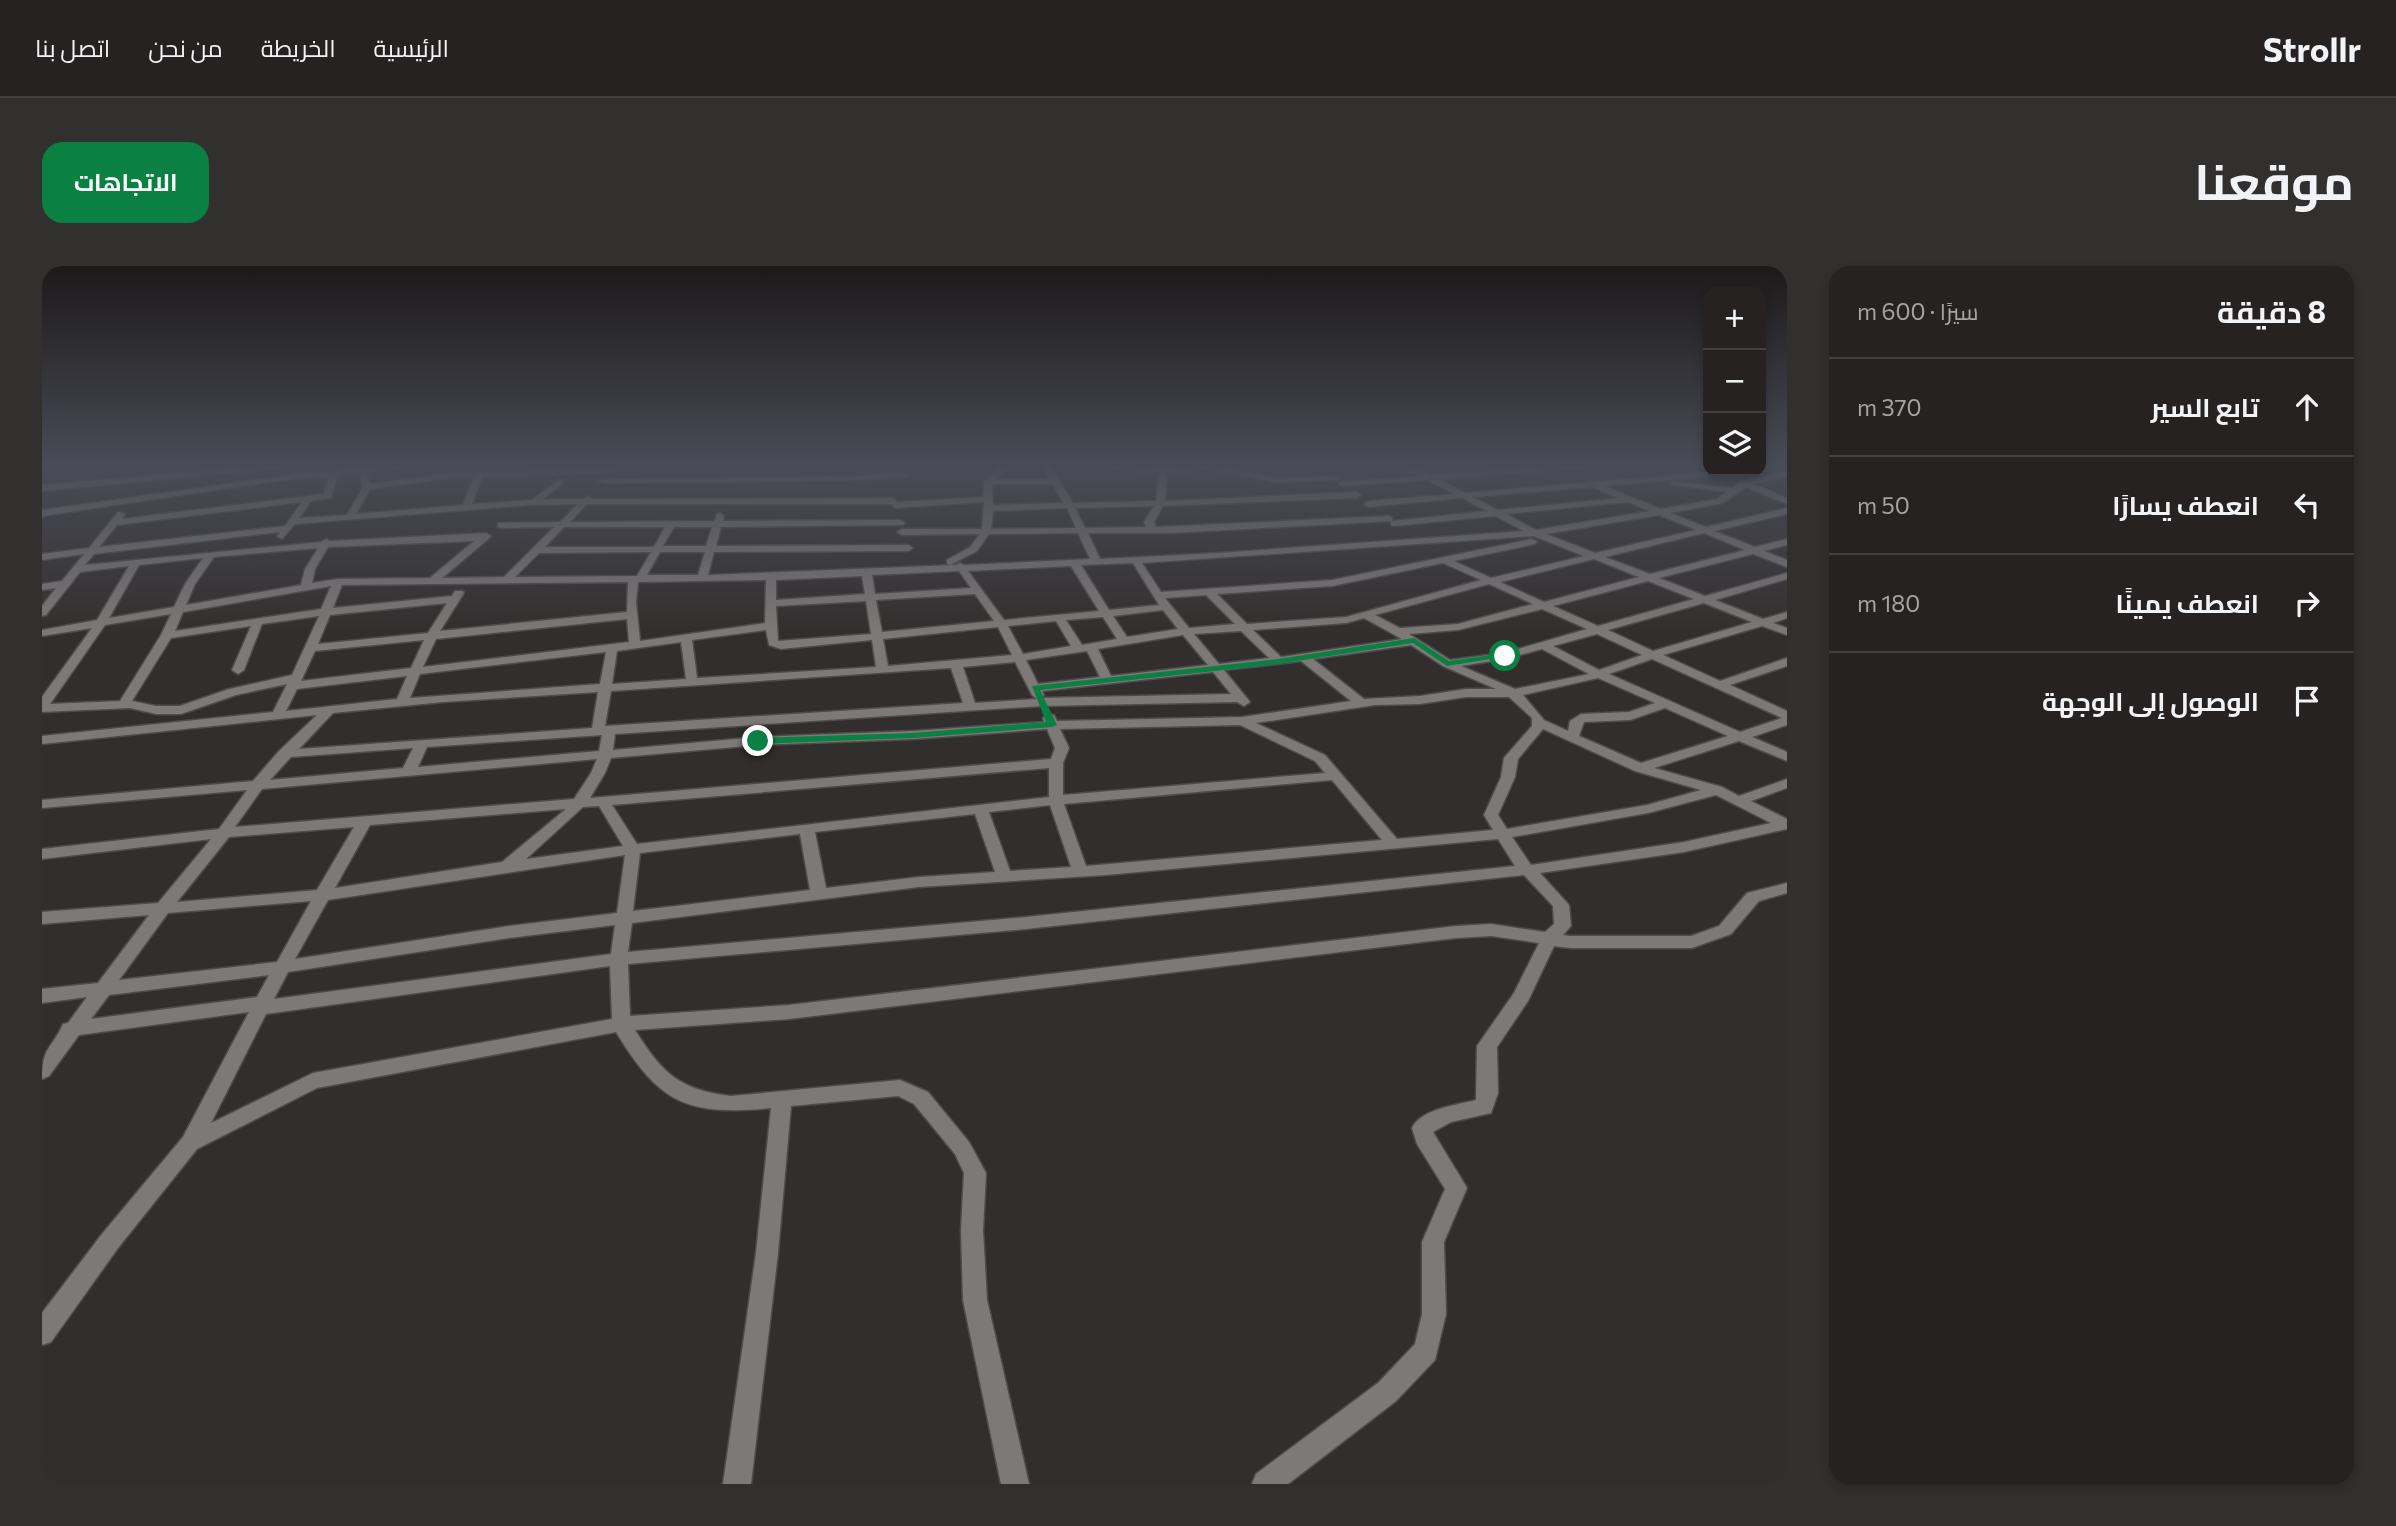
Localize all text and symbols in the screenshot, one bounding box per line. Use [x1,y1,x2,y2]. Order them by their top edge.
text: Strollr [2263,28,2361,69]
text: اتصل بنا [35,33,110,62]
text: من نحن [148,33,223,62]
text: الخريطة [261,33,336,62]
text: الرئيسية [374,33,449,62]
button: الاتجاهات [42,142,209,223]
text: موقعنا [2194,150,2354,210]
map controls [1703,287,1766,476]
button: + [1703,287,1766,350]
text: 8 دقيقة [2217,292,2326,329]
text: سيرًا · 600 m [1857,297,1979,325]
button: − [1703,350,1766,413]
icon: ahead [2288,388,2326,426]
text: تابع السير [2151,391,2259,422]
text: 370 m [1857,393,1922,421]
button: layers [1703,413,1766,476]
icon: left [2288,486,2326,524]
text: انعطف يسارًا [2112,489,2259,520]
text: 50 m [1857,491,1910,519]
icon: right [2288,584,2326,622]
text: انعطف يمينًا [2115,587,2259,618]
text: 180 m [1857,589,1920,617]
route start [1489,640,1520,671]
icon: arrive [2288,682,2326,720]
text: الوصول إلى الوجهة [2042,685,2259,716]
route end [742,725,773,756]

